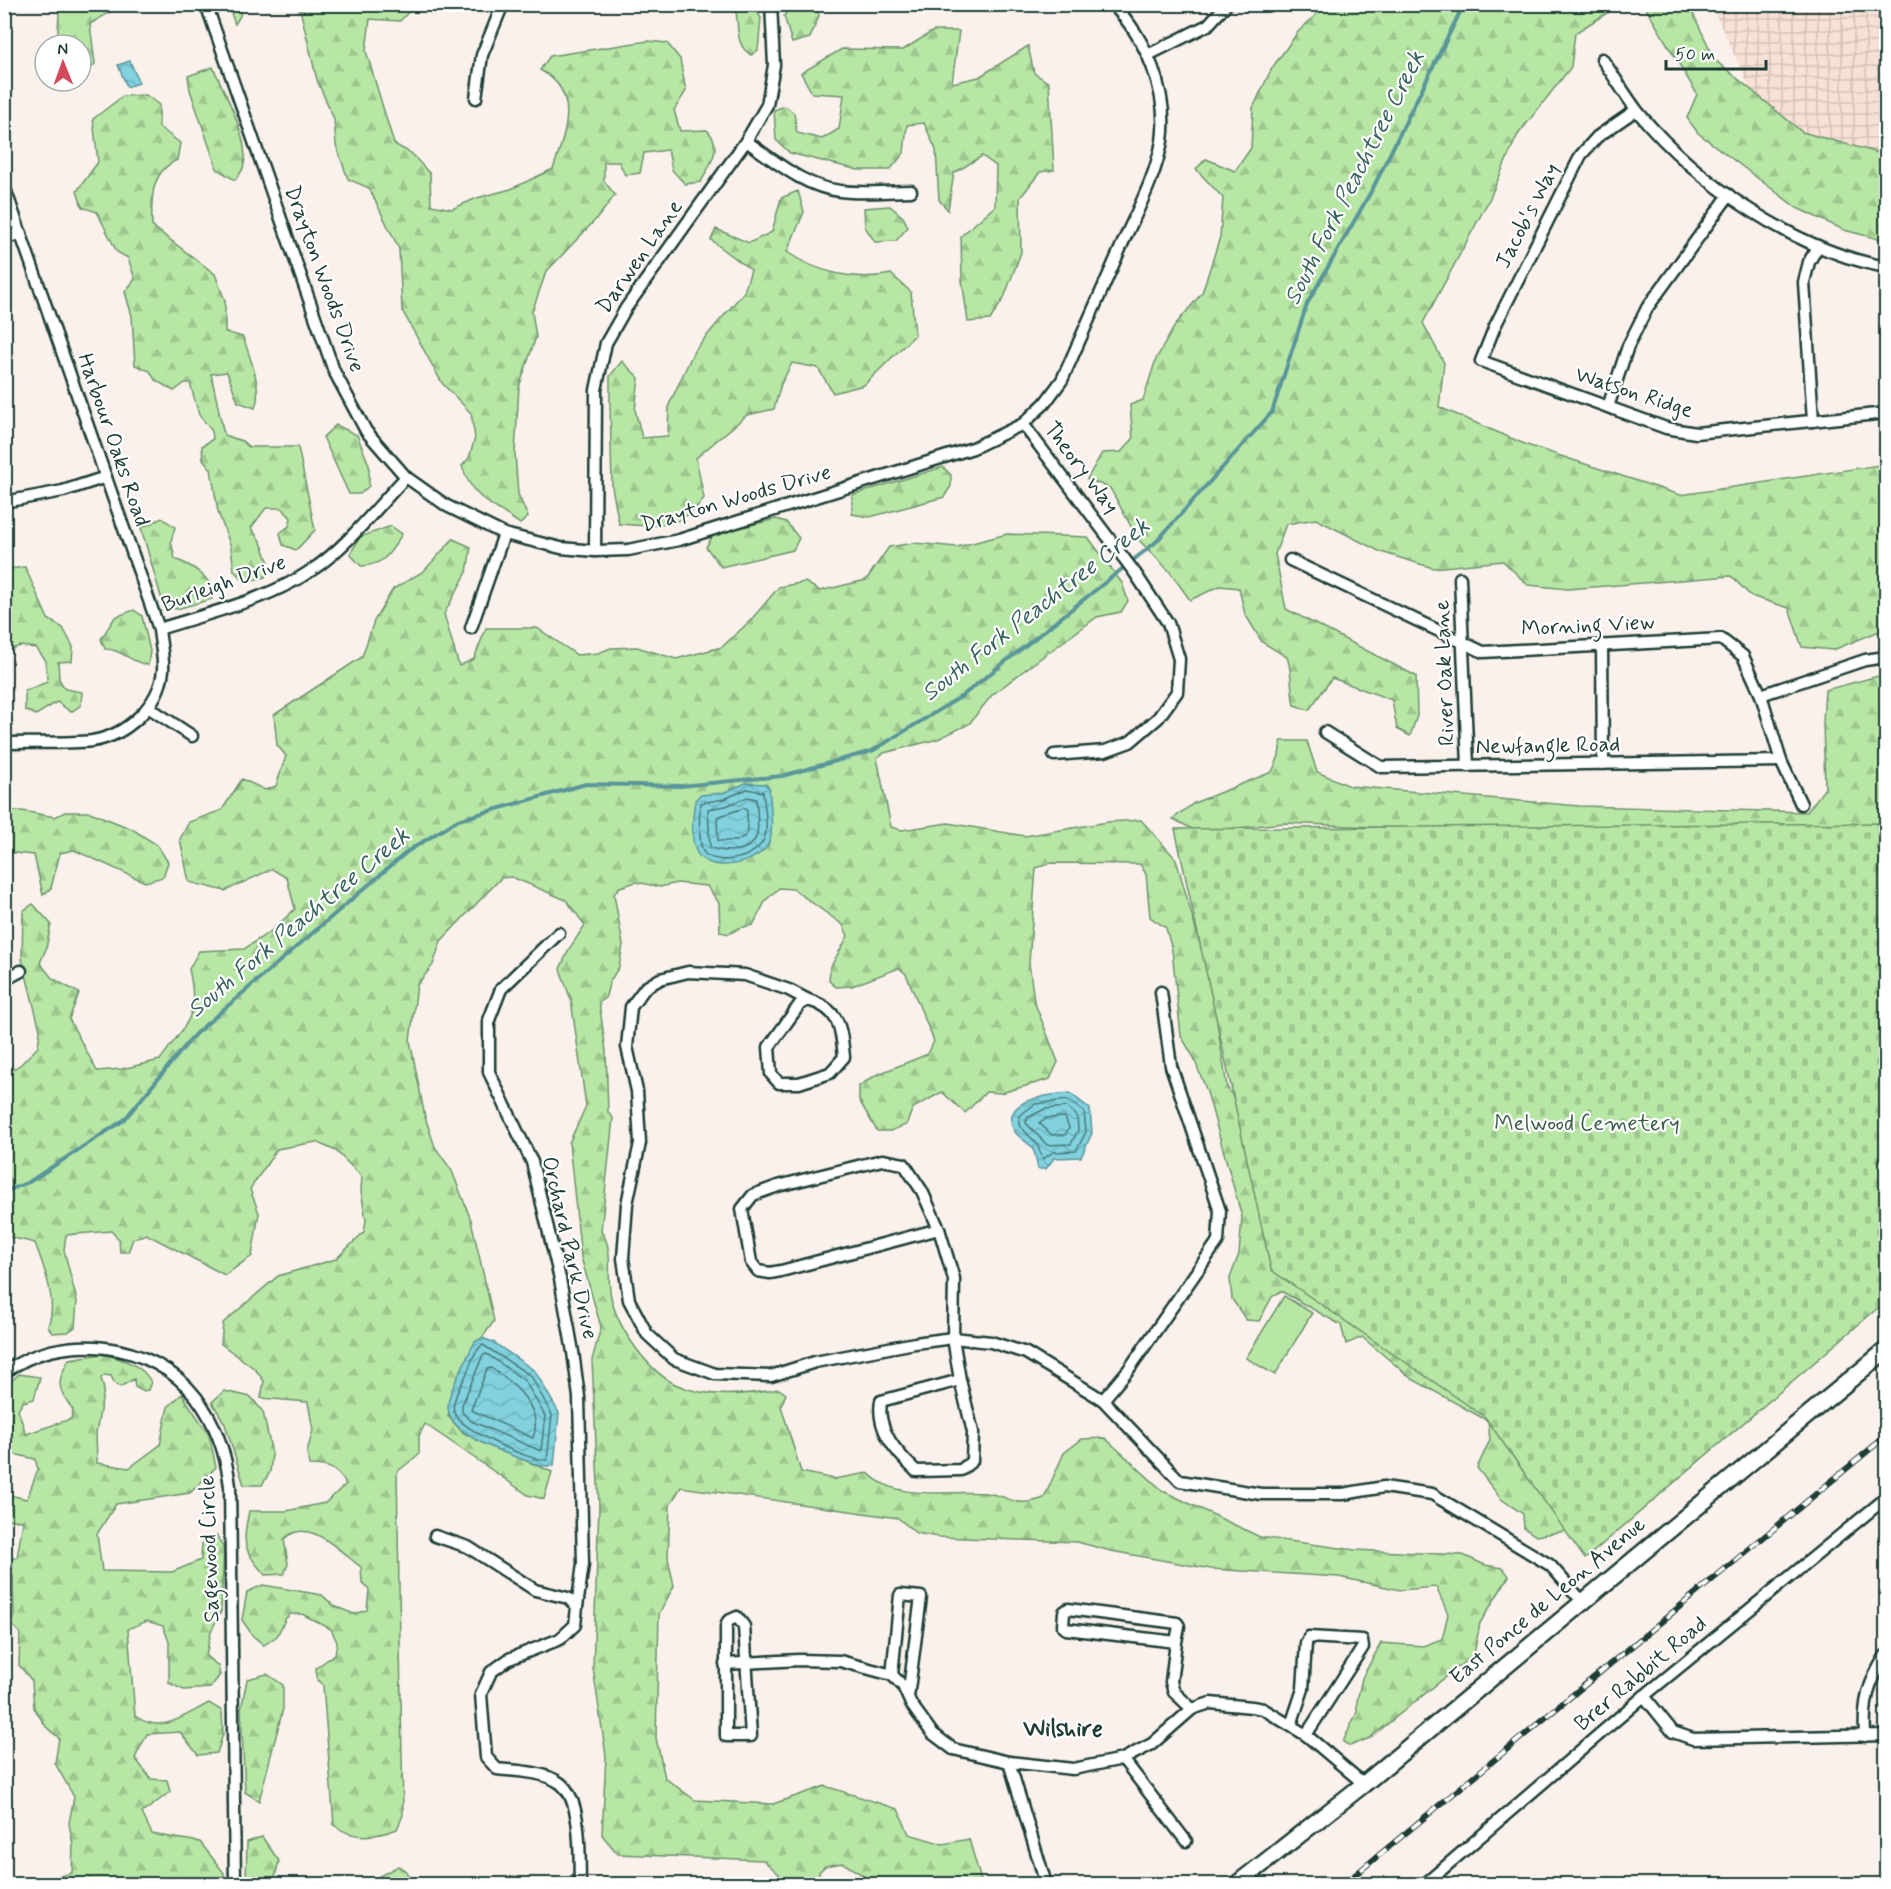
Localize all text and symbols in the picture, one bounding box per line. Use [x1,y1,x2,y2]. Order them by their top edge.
north arrow [33,33,93,93]
scale bar [1666,33,1766,71]
text: N [57,39,68,60]
text: 50 m [1675,43,1715,67]
water label: South Fork Peachtree Creek [1277,46,1433,310]
street label: Jacob's Way [1489,159,1567,273]
street label: Drayton Woods Drive [277,182,371,376]
street label: Darwen Lane [590,194,690,319]
street label: Harbour Oaks Road [70,350,156,530]
street label: Watson Ridge [1571,361,1697,426]
street label: Theory Way [1037,416,1125,520]
street label: Drayton Woods Drive [638,458,834,540]
water label: South Fork Peachtree Creek [916,511,1156,709]
street label: Burleigh Drive [158,549,290,620]
street label: River Oak Lane [1428,599,1462,747]
street label: Morning View [1521,609,1656,646]
street label: Newfangle Road [1476,731,1621,764]
water label: South Fork Peachtree Creek [181,821,417,1025]
park label: Melwood Cemetery [1494,1110,1680,1138]
street label: Orchard Park Drive [534,1154,604,1342]
street label: Sagewood Circle [193,1475,230,1623]
street label: East Ponce de Leon Avenue [1444,1511,1652,1691]
street label: Brer Rabbit Road [1569,1610,1713,1738]
district label: Wilshire [1022,1714,1103,1745]

